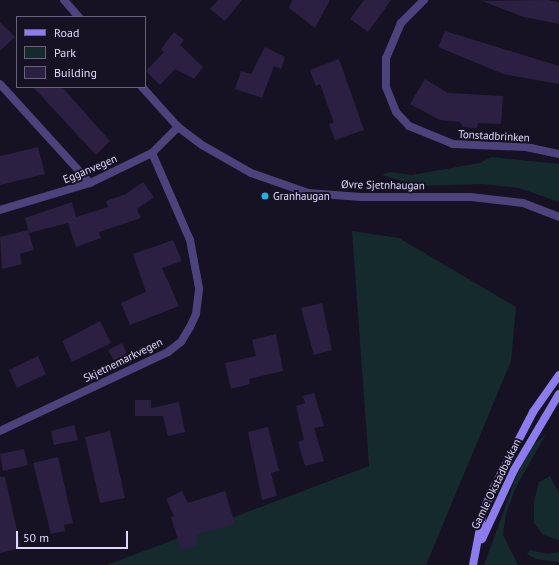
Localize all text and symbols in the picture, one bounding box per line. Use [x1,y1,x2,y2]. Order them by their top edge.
legend [16,16,146,88]
text: Road [54,25,79,40]
text: Park [54,45,76,60]
text: Building [54,65,97,80]
street label: Tonstadbrinken [458,128,530,144]
street label: Egganvegen [61,152,119,186]
street label: Øvre Sjetnhaugan [341,178,425,192]
place label: Granhaugan [273,189,330,203]
marker: Granhaugan [260,191,270,201]
street label: Skjetnemarkvegen [81,335,165,385]
street label: Gamle Okstadbakkan [468,437,524,531]
scale bar [18,523,130,549]
text: 50 m [23,530,49,545]

